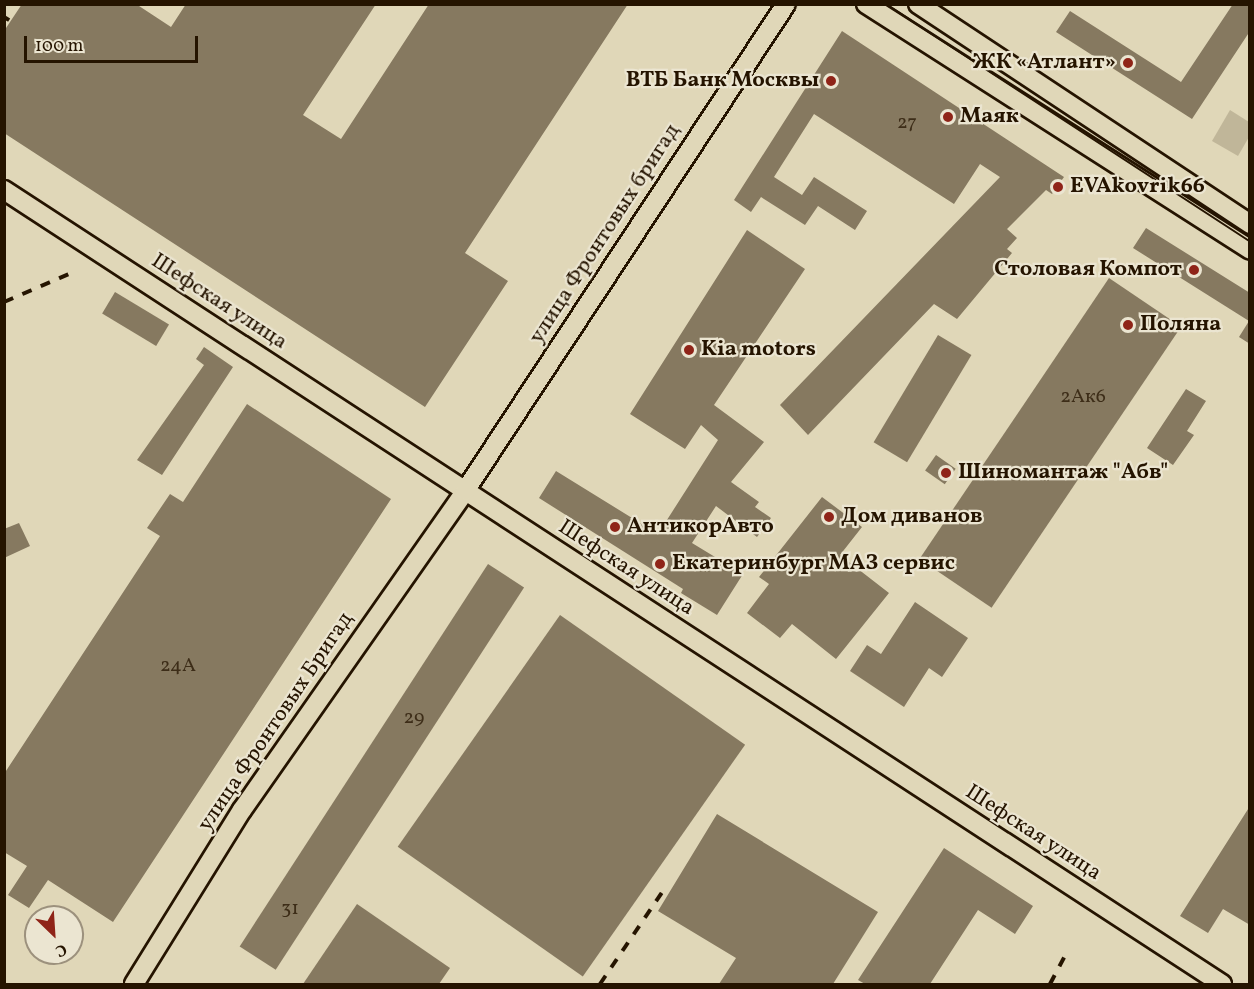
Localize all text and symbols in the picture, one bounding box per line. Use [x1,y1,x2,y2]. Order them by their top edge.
scale bar [27,24,201,62]
text: 100 m [35,34,84,59]
place label: ЖК «Атлант» [973,50,1116,76]
marker: ЖК «Атлант» [1121,56,1135,70]
place label: ВТБ Банк Москвы [626,68,819,94]
marker: ВТБ Банк Москвы [824,74,838,88]
place label: Маяк [960,104,1019,130]
marker: Маяк [941,110,955,124]
house number: 27 [897,111,917,135]
street label: улица Фронтовых бригад [524,119,686,349]
place label: EVAkovrik66 [1070,174,1205,200]
marker: EVAkovrik66 [1051,180,1065,194]
street label: Шефская улица [146,248,292,356]
place label: Столовая Компот [994,257,1182,283]
marker: Столовая Компот [1187,263,1201,277]
place label: Поляна [1140,312,1221,338]
marker: Поляна [1121,318,1135,332]
place label: Kia motors [701,337,816,363]
marker: Kia motors [682,343,696,357]
house number: 2Ак6 [1060,385,1106,409]
place label: Шиномантаж "Абв" [958,460,1168,486]
marker: Шиномантаж "Абв" [939,466,953,480]
place label: Дом диванов [841,504,983,530]
marker: Дом диванов [822,510,836,524]
street label: Шефская улица [553,514,699,622]
place label: АнтикорАвто [627,514,774,540]
marker: АнтикорАвто [608,520,622,534]
place label: Екатеринбург МАЗ сервис [672,551,955,577]
marker: Екатеринбург МАЗ сервис [653,557,667,571]
street label: улица Фронтовых Бригад [193,607,359,837]
house number: 24А [160,654,196,678]
house number: 29 [404,706,424,730]
street label: Шефская улица [960,779,1106,887]
house number: 31 [281,897,299,921]
north arrow [24,905,84,965]
text: С [51,937,70,962]

